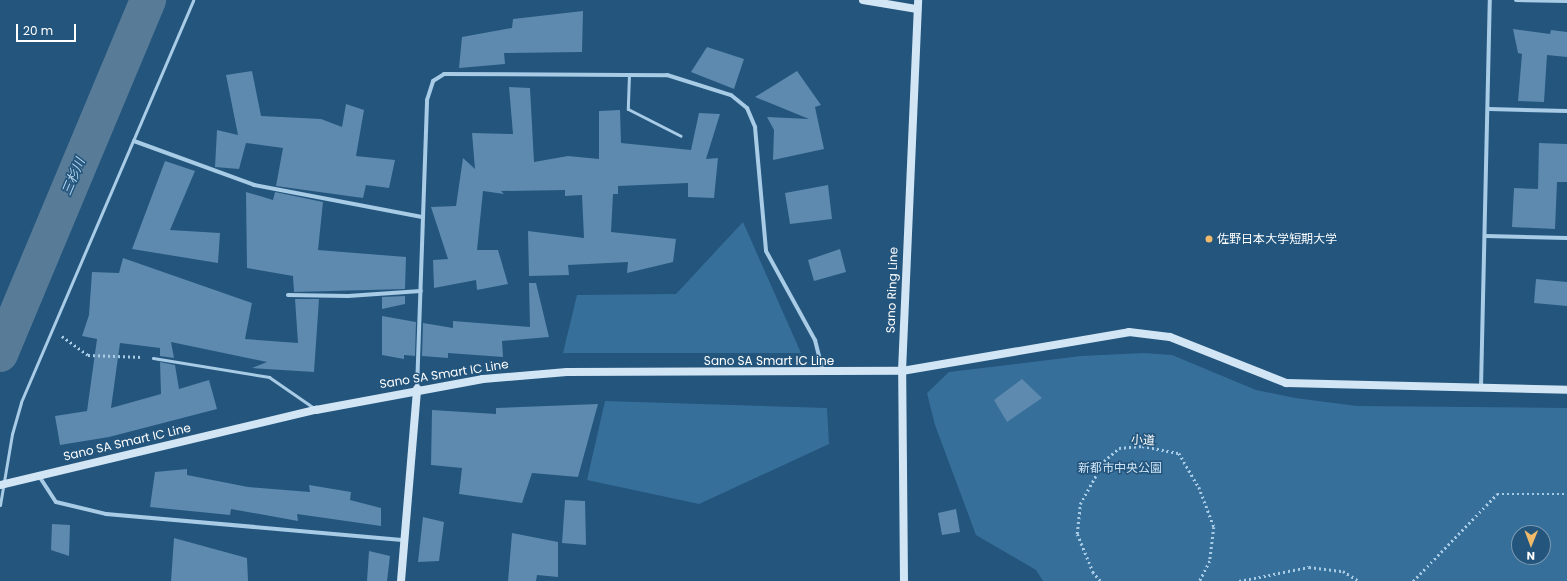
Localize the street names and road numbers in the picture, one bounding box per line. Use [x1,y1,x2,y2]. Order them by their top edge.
street label: Sano Ring Line [883,247,901,333]
street label: Sano SA Smart IC Line [704,354,834,368]
street label: Sano SA Smart IC Line [379,357,509,391]
street label: Sano SA Smart IC Line [62,420,192,464]
street label: 小道 [1131,432,1155,448]

